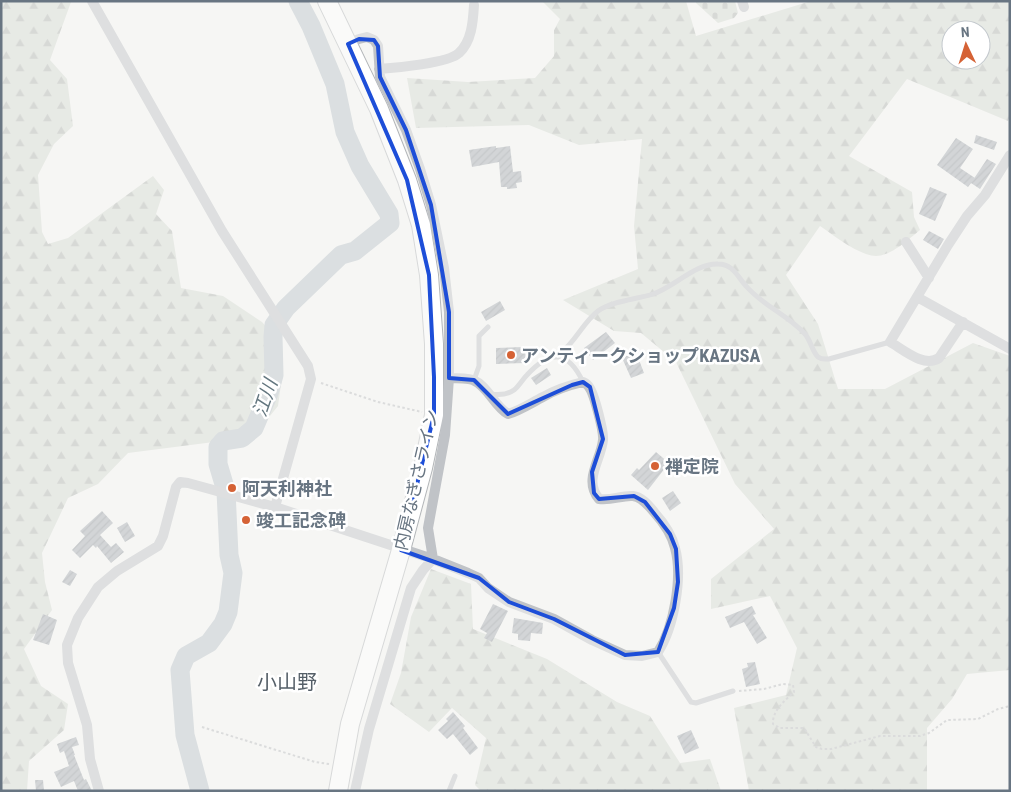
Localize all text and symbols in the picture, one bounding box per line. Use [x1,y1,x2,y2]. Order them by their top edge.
north arrow [941,20,991,70]
text: N [960,24,970,40]
place label: アンティークショップKAZUSA [521,345,760,366]
marker: アンティークショップKAZUSA [505,349,517,361]
water label: 江川 [248,374,283,420]
street label: 内房なぎさライン [390,407,442,553]
place label: 禅定院 [665,456,719,477]
marker: 禅定院 [649,460,661,472]
place label: 阿天利神社 [242,478,332,499]
marker: 阿天利神社 [226,482,238,494]
place label: 竣工記念碑 [256,510,346,531]
marker: 竣工記念碑 [240,514,252,526]
district label: 小山野 [257,670,317,694]

